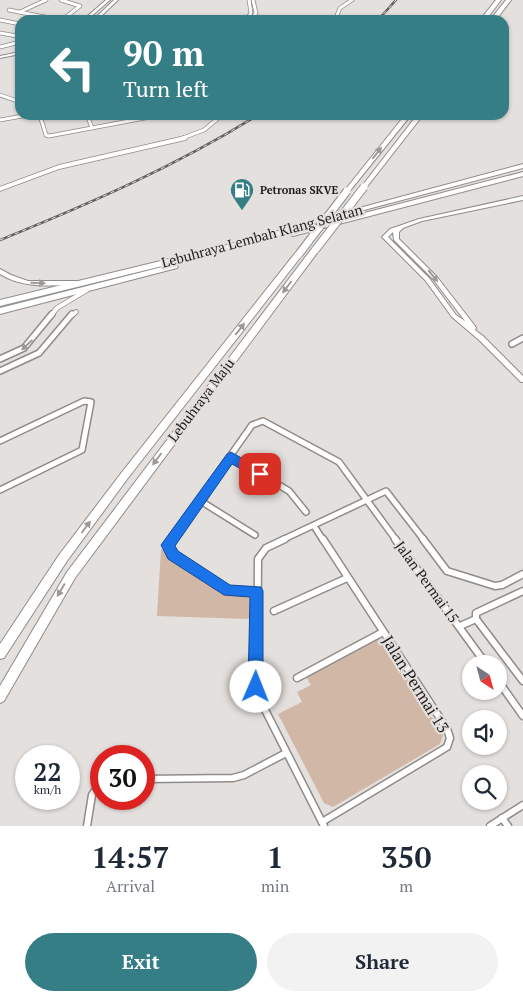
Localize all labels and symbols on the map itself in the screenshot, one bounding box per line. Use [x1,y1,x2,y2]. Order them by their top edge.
one-way arrow [372,147,383,160]
fuel station icon: Petronas SKVE [229,177,255,211]
place label: Petronas SKVE [260,183,338,197]
street label: Lebuhraya Lembah Klang Selatan [159,199,365,272]
one-way arrow [427,269,438,282]
one-way arrow [30,280,46,288]
one-way arrow [281,280,292,293]
one-way arrow [234,323,245,336]
one-way arrow [21,339,33,350]
street label: Lebuhraya Maju [163,354,238,445]
one-way arrow [151,452,162,465]
pin [239,453,281,495]
one-way arrow [81,520,91,534]
street label: Jalan Permai 15 [391,537,464,626]
one-way arrow [57,584,66,597]
street label: Jalan Permai 13 [377,631,455,737]
north arrow [462,655,508,700]
position arrow [229,660,281,712]
speed limit sign: 30 [90,745,155,810]

